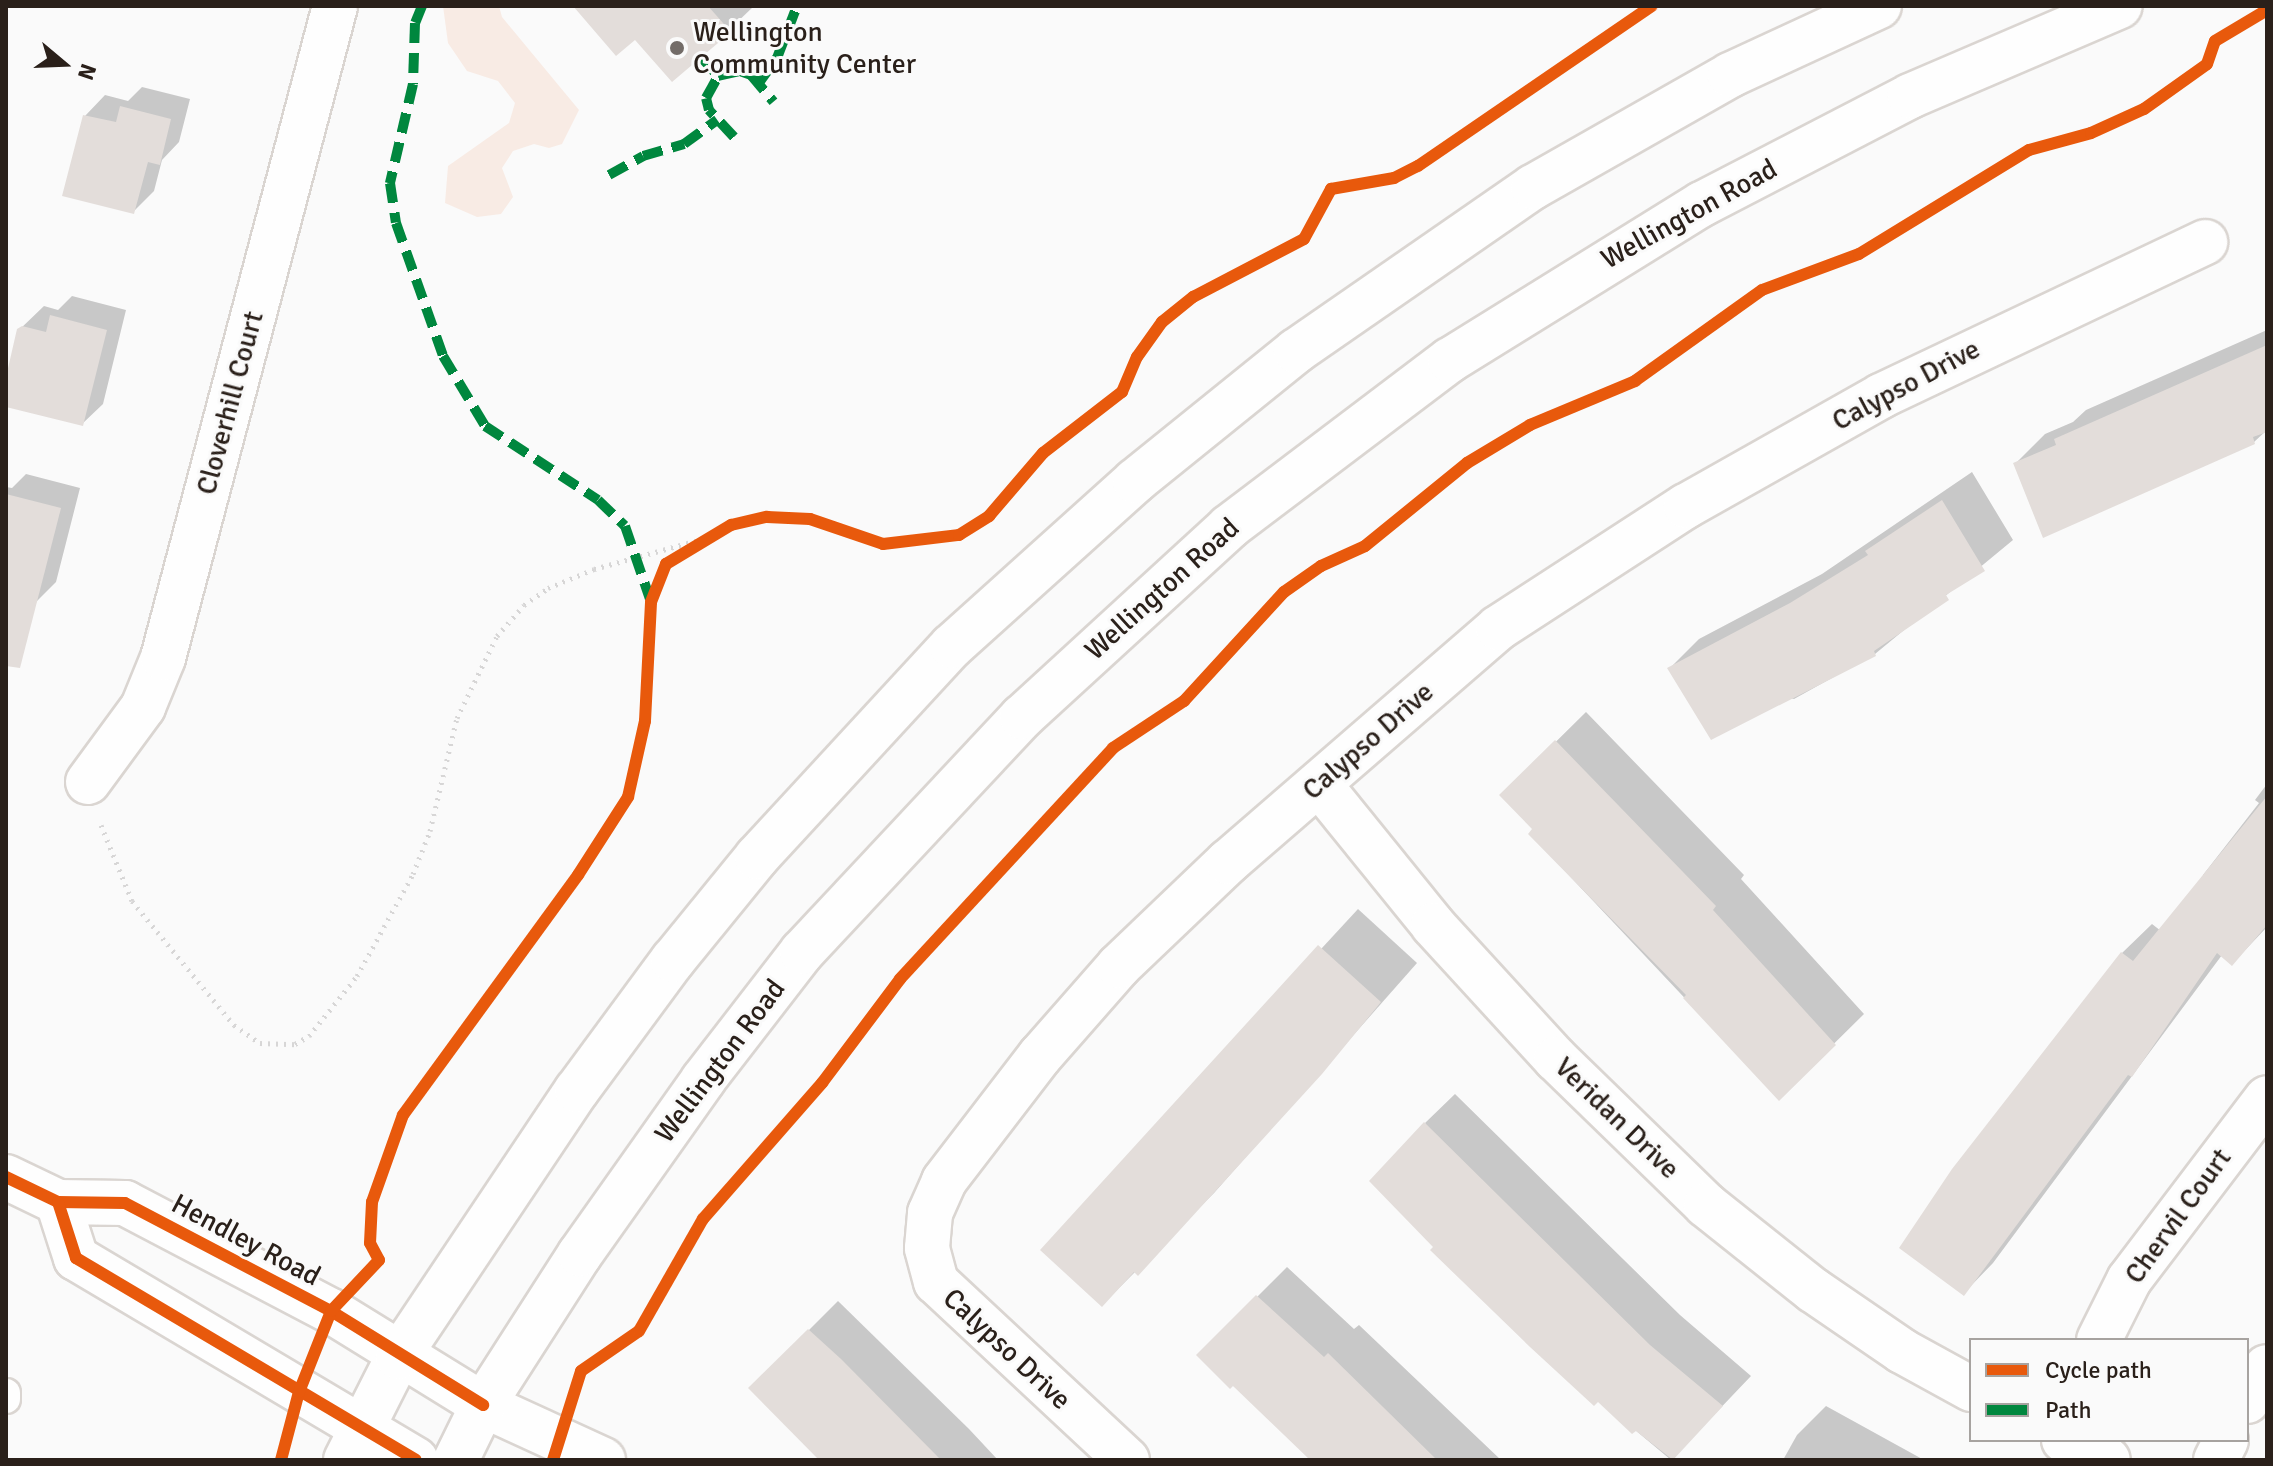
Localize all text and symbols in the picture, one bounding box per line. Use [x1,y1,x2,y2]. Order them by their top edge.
place label: Wellington Community Center [693,15,916,81]
north arrow [24,24,104,104]
marker: Wellington Community Center [668,39,686,57]
text: N [72,60,102,84]
street label: Wellington Road [1595,152,1783,276]
street label: Cloverhill Court [189,308,271,498]
street label: Calypso Drive [1826,332,1986,438]
street label: Wellington Road [1078,511,1246,667]
street label: Calypso Drive [1296,675,1440,807]
street label: Wellington Road [648,973,792,1149]
street label: Veridan Drive [1548,1050,1686,1186]
street label: Chervil Court [2118,1142,2238,1290]
street label: Hendley Road [166,1187,326,1293]
street label: Calypso Drive [936,1281,1078,1417]
legend [1969,1338,2249,1442]
text: Cycle path [2045,1355,2152,1385]
text: Path [2045,1395,2091,1425]

